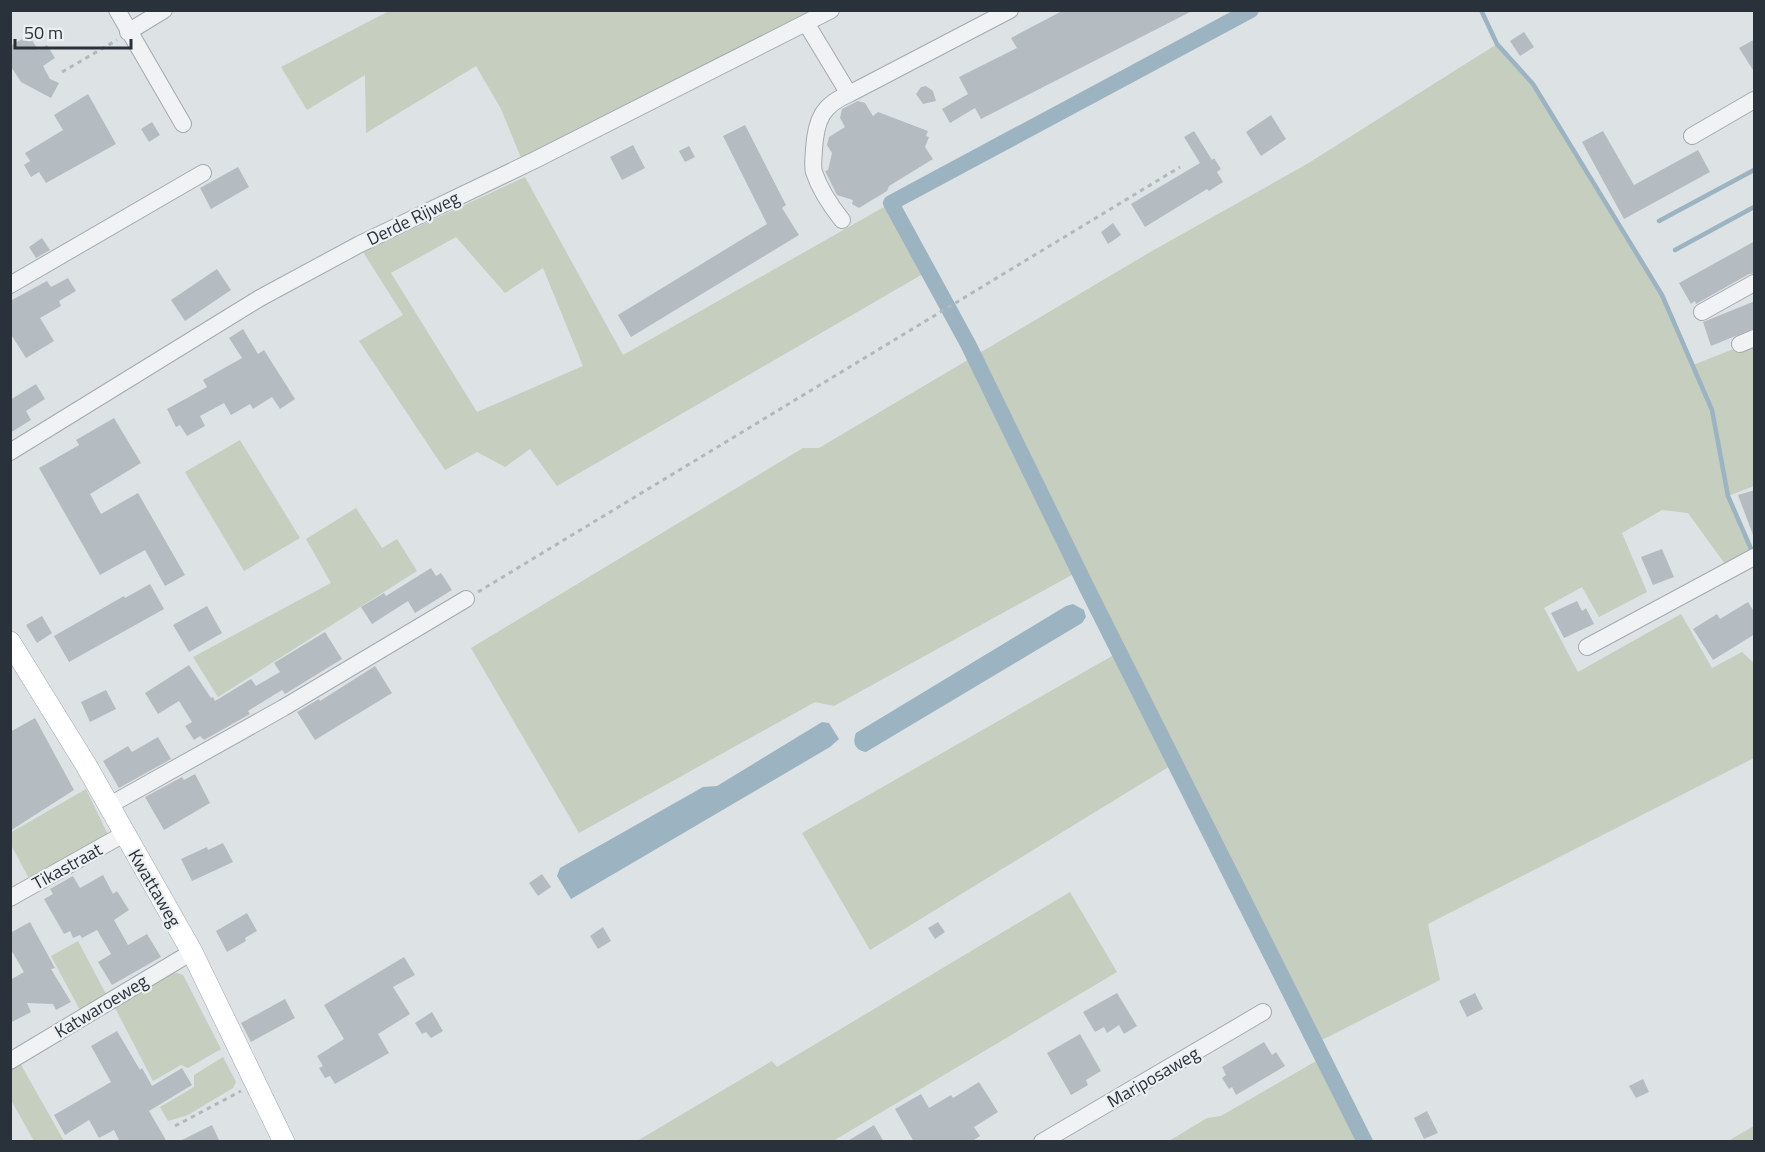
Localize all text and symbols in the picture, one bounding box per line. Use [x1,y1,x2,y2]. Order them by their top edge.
scale bar [15,12,130,50]
text: 50 m [24,19,63,46]
street label: Derde Rijweg [362,184,464,252]
street label: Tikastraat [27,835,107,896]
street label: Kwattaweg [122,844,188,932]
street label: Katwaroeweg [49,967,153,1045]
street label: Mariposaweg [1102,1040,1204,1114]

